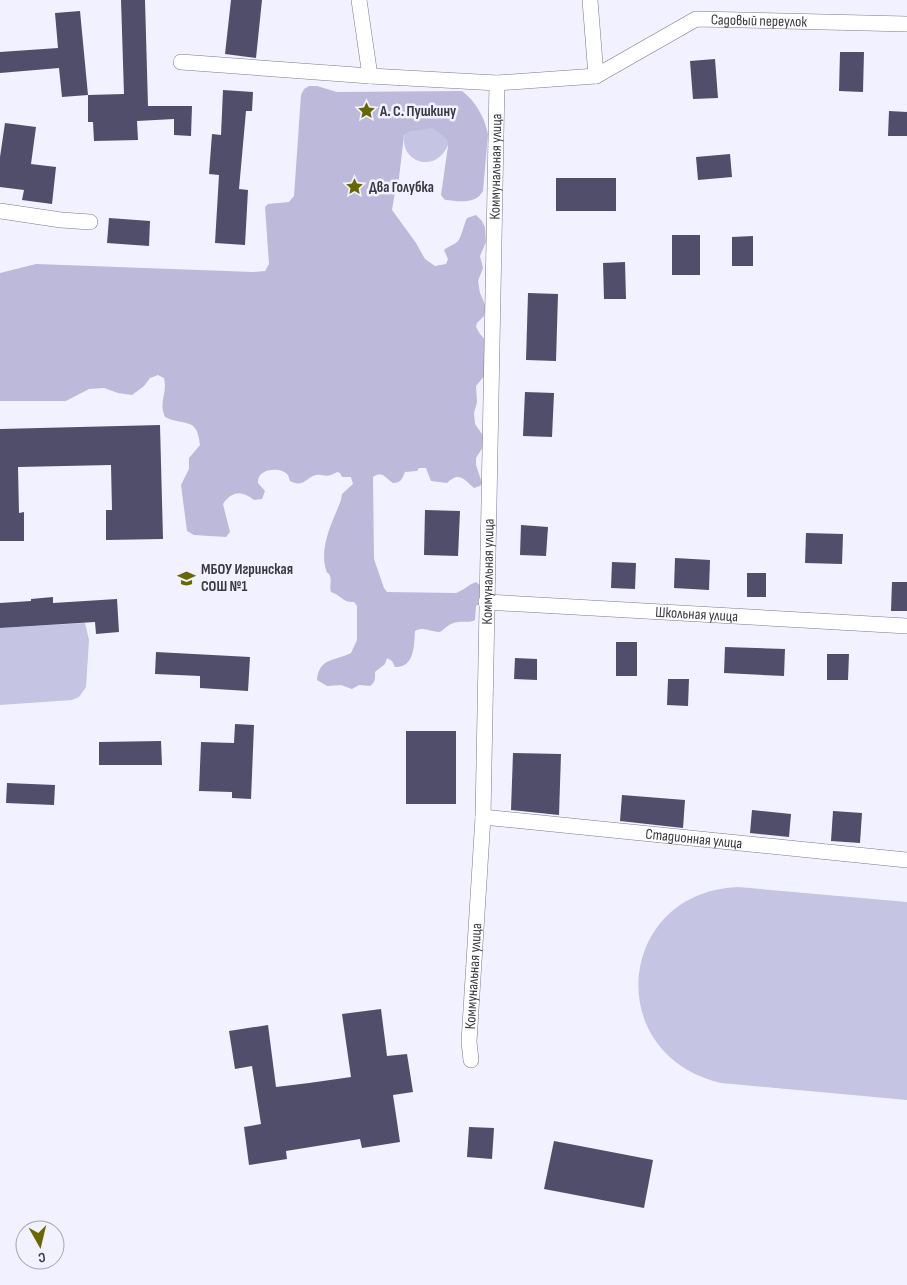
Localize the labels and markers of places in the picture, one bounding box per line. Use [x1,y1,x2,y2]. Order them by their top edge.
place icon: А. С. Пушкину [356,101,376,121]
place label: А. С. Пушкину [379,102,457,121]
place icon: Два Голубка [345,177,365,197]
place label: Два Голубка [369,178,434,197]
place label: МБОУ Игринская СОШ №1 [201,560,293,596]
school or university icon: МБОУ Игринская СОШ №1 [177,568,197,588]

